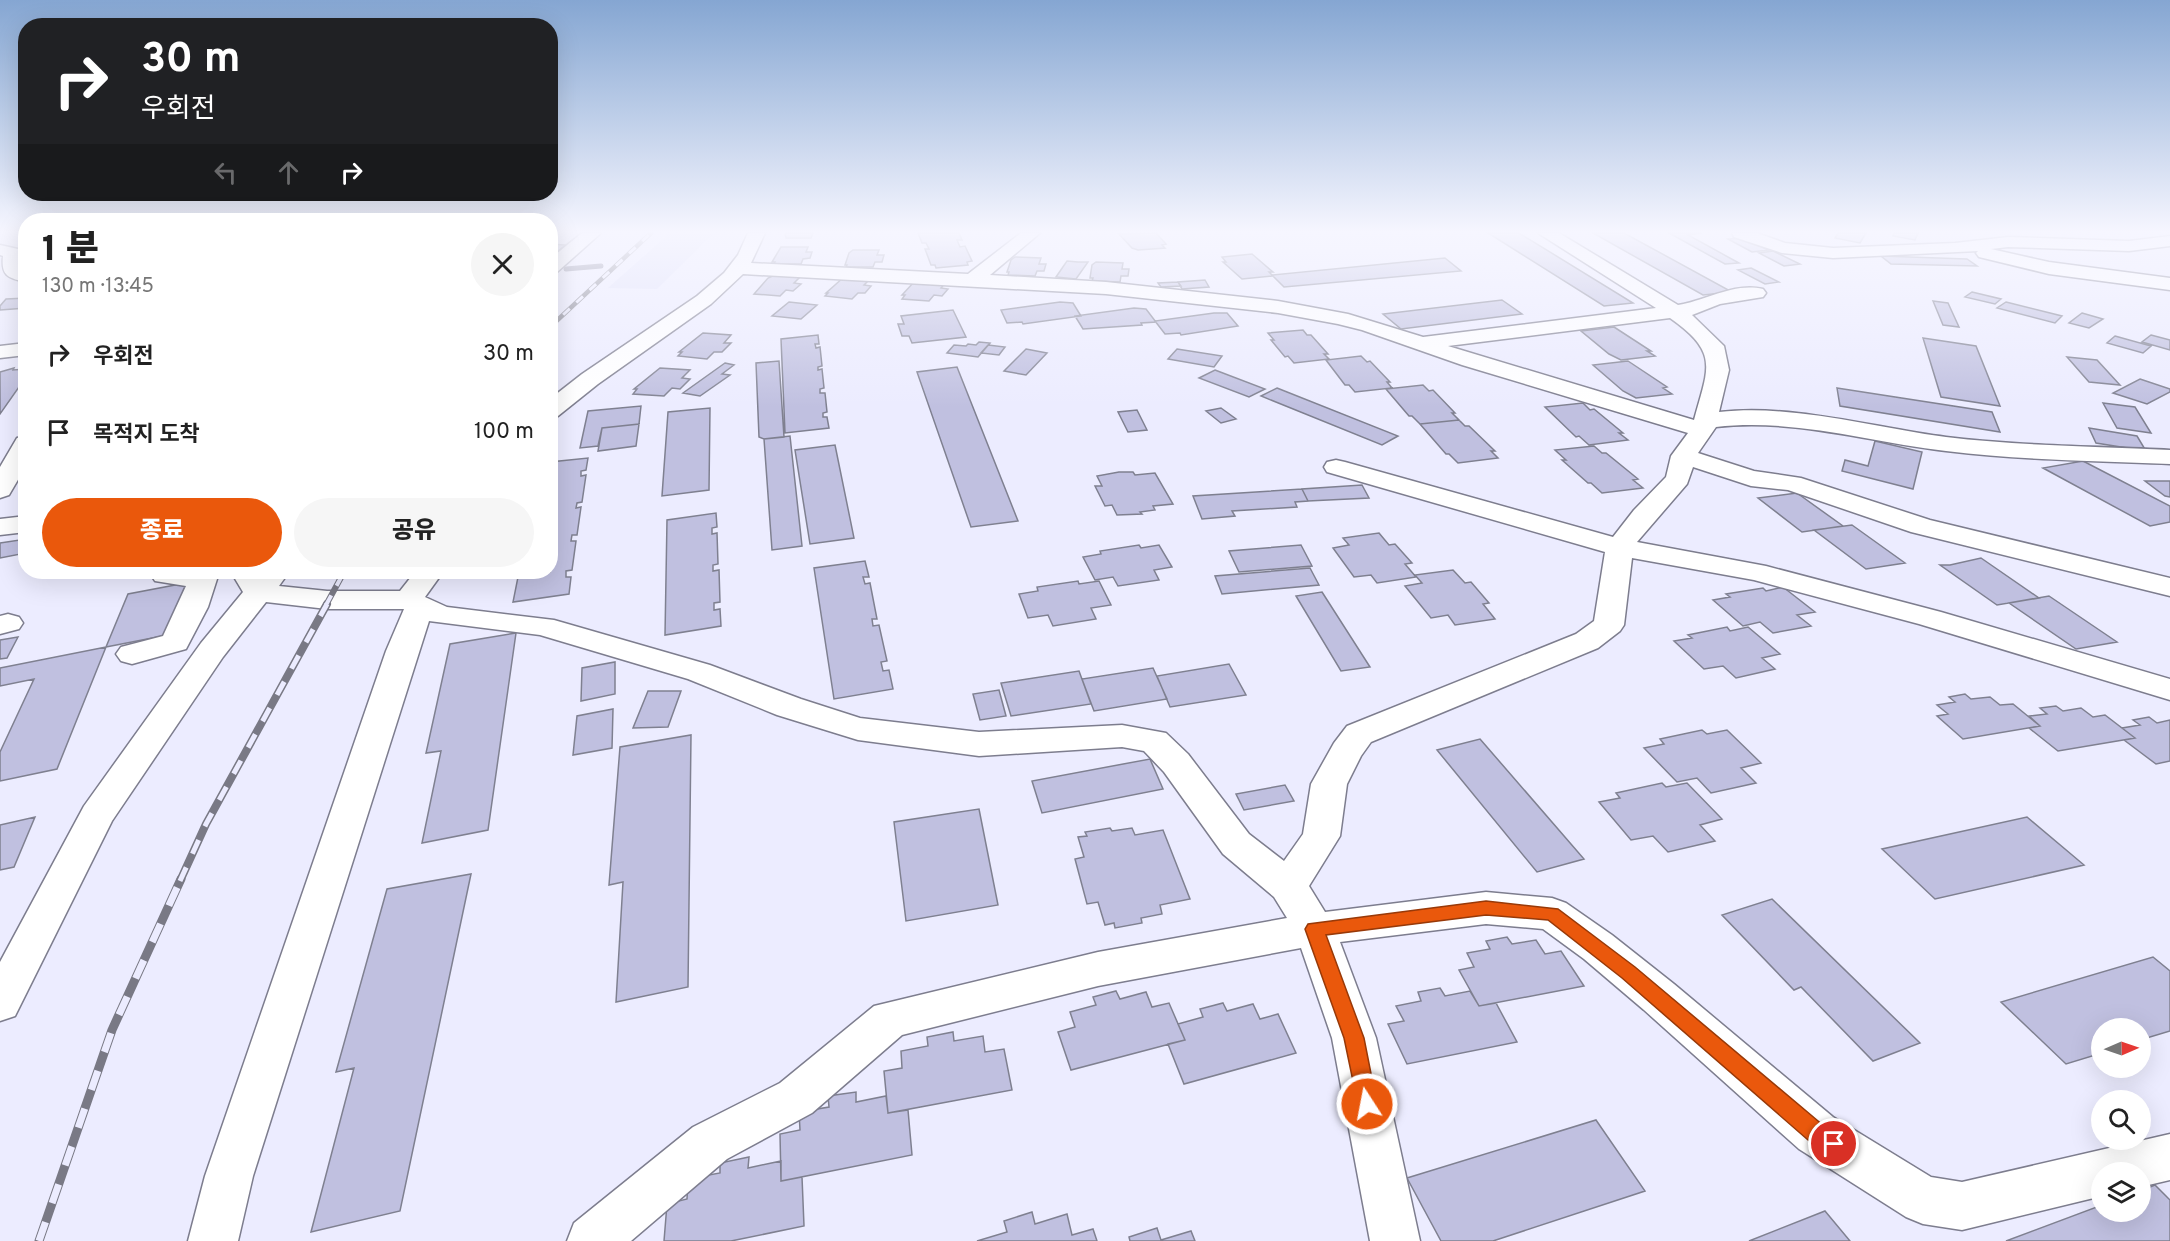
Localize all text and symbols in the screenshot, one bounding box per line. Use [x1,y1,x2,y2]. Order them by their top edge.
text: 30 m [141,34,240,87]
icon: right [42,42,120,120]
text: 우회전 [141,93,216,127]
icon: left [209,156,242,189]
icon: ahead [272,156,305,189]
icon: right [335,156,368,189]
text: 1 분 [42,228,99,274]
button: close [471,233,534,296]
text: 130 m · 13:45 [42,274,154,300]
icon: right [42,338,75,371]
text: 30 m [483,341,534,368]
text: 우회전 [93,344,154,371]
icon: arrive [42,416,75,449]
text: 100 m [474,419,534,446]
text: 목적지 도착 [93,422,200,449]
button: 종료 [42,498,282,567]
button: 공유 [294,498,534,567]
north arrow [2091,1018,2151,1078]
map controls [2091,1018,2151,1222]
position arrow [1335,1072,1399,1136]
button: search [2091,1090,2151,1150]
pin [1808,1118,1859,1169]
icon: arrive [1817,1127,1850,1160]
button: layers [2091,1162,2151,1222]

